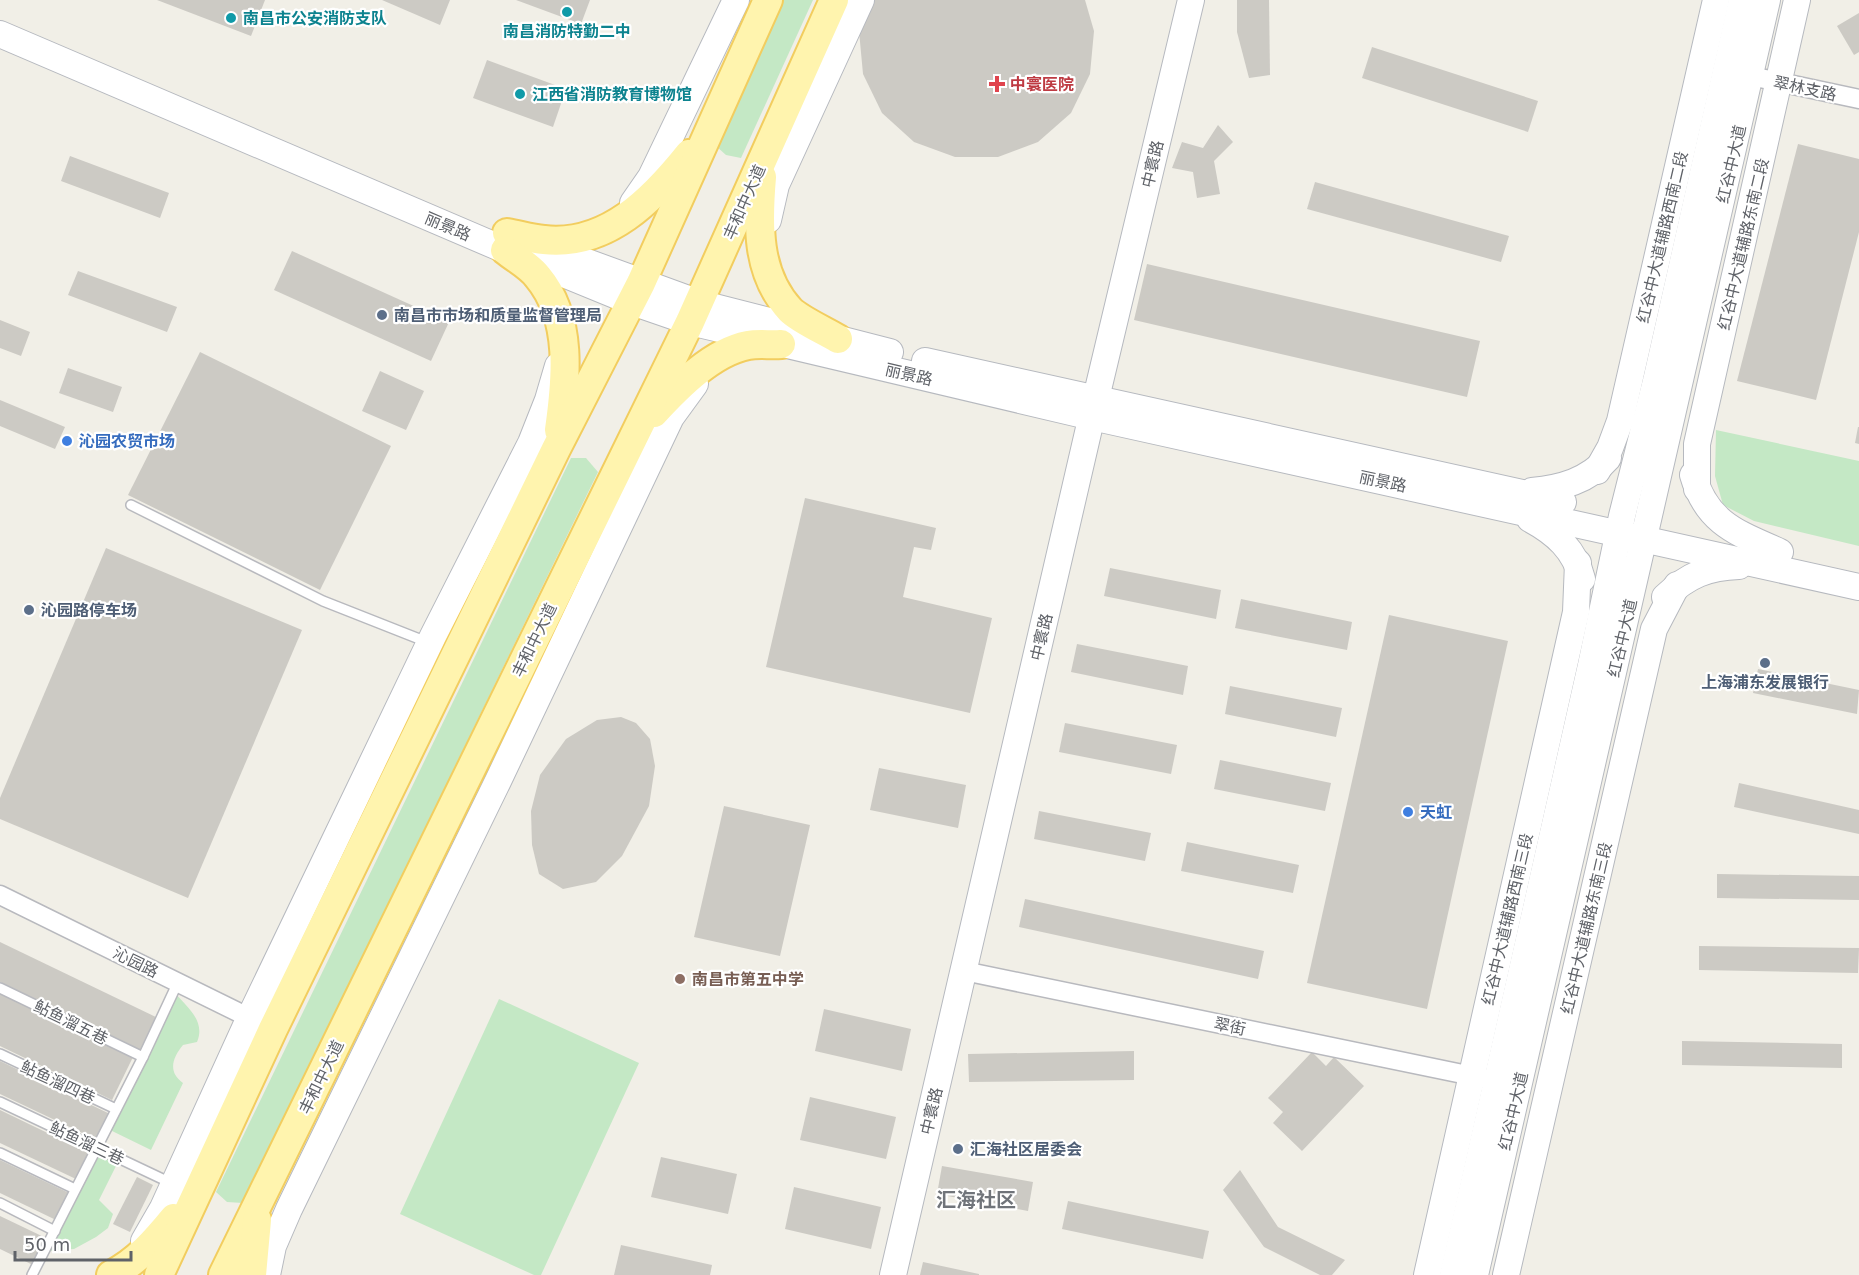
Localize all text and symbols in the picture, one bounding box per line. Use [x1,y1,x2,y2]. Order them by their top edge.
marker: 南昌消防特勤二中 [560,5,574,19]
place label: 南昌市公安消防支队 [243,9,387,28]
marker: 南昌市公安消防支队 [224,11,238,25]
place label: 南昌消防特勤二中 [503,22,631,41]
street label: 翠林支路 [1772,73,1838,104]
marker: 中寰医院 [988,75,1006,93]
place label: 中寰医院 [1010,75,1074,94]
place label: 江西省消防教育博物馆 [532,85,692,104]
marker: 江西省消防教育博物馆 [513,87,527,101]
street label: 红谷中大道 [1713,123,1750,205]
street label: 中寰路 [1138,139,1167,190]
street label: 红谷中大道辅路西南二段 [1633,149,1692,325]
street label: 红谷中大道辅路东南二段 [1714,156,1773,332]
street label: 丰和中大道 [720,162,769,243]
street label: 丽景路 [422,208,474,245]
place label: 南昌市市场和质量监督管理局 [394,306,602,325]
marker: 南昌市市场和质量监督管理局 [375,308,389,322]
street label: 丽景路 [883,360,934,389]
place label: 沁园农贸市场 [79,432,175,451]
marker: 沁园农贸市场 [60,434,74,448]
street label: 丽景路 [1357,467,1408,496]
street label: 红谷中大道 [1604,597,1641,679]
street label: 丰和中大道 [508,600,561,680]
place label: 沁园路停车场 [41,601,137,620]
marker: 沁园路停车场 [22,603,36,617]
street label: 中寰路 [1027,612,1056,663]
marker: 上海浦东发展银行 [1758,656,1772,670]
place label: 上海浦东发展银行 [1701,673,1829,692]
place label: 天虹 [1420,803,1452,822]
marker: 天虹 [1401,805,1415,819]
street label: 红谷中大道辅路西南三段 [1478,831,1537,1007]
street label: 红谷中大道辅路东南三段 [1557,840,1616,1016]
street label: 沁园路 [110,943,162,982]
place label: 南昌市第五中学 [692,970,804,989]
marker: 南昌市第五中学 [673,972,687,986]
street label: 鲇鱼溜五巷 [31,996,111,1049]
street label: 翠街 [1212,1014,1248,1039]
street label: 丰和中大道 [295,1037,348,1117]
street label: 鲇鱼溜四巷 [18,1057,98,1108]
street label: 红谷中大道 [1495,1070,1532,1152]
street label: 中寰路 [917,1086,946,1137]
street label: 鲇鱼溜三巷 [47,1118,127,1169]
place label: 汇海社区居委会 [970,1140,1082,1159]
marker: 汇海社区居委会 [951,1142,965,1156]
district label: 汇海社区 [936,1188,1016,1212]
scale bar [15,1224,130,1262]
text: 50 m [24,1234,70,1255]

